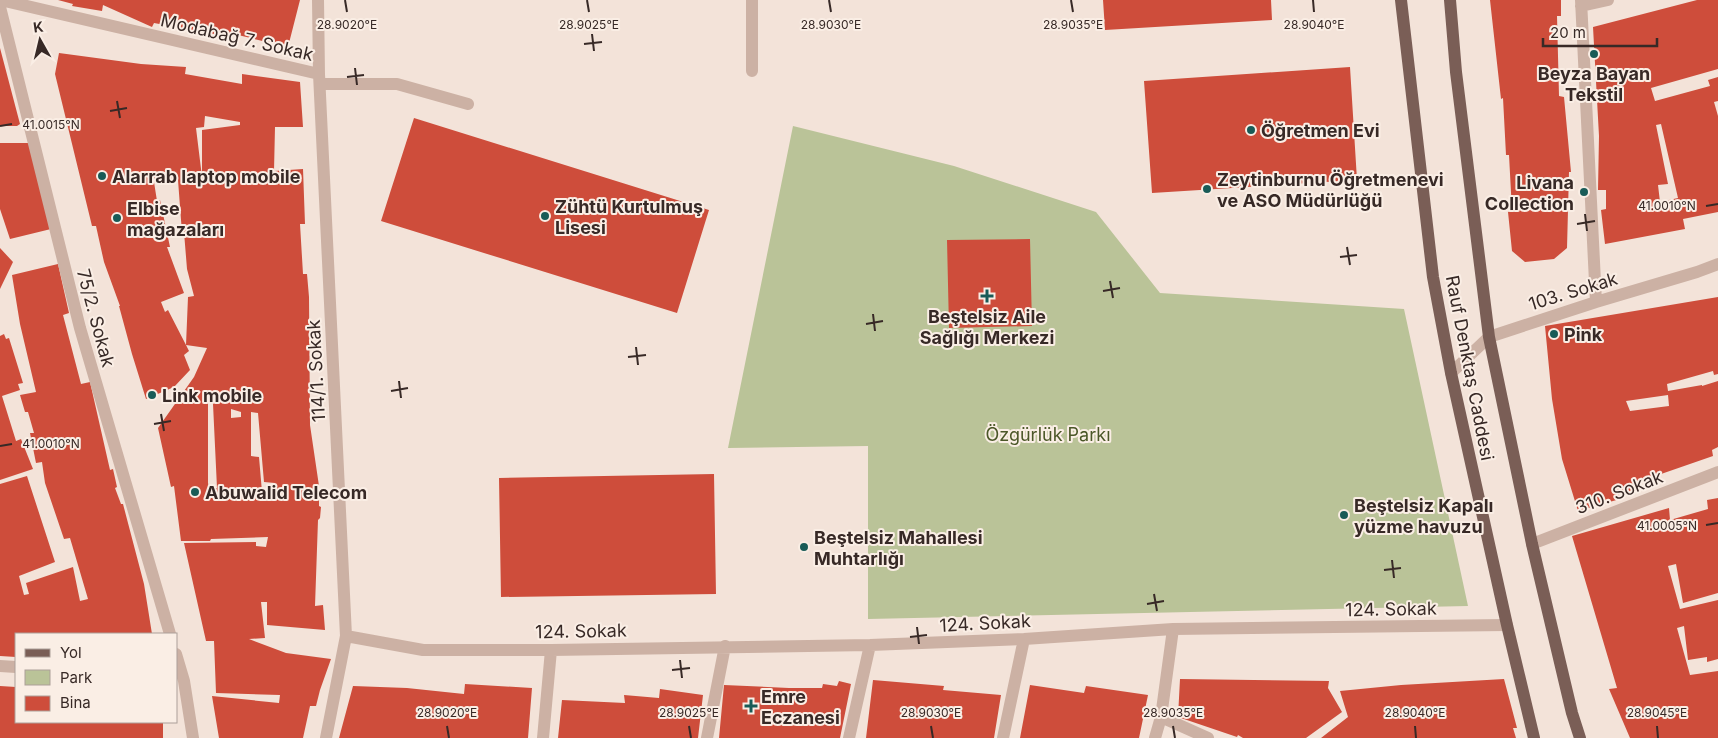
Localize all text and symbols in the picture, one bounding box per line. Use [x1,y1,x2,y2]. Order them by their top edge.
street label: Modabağ 7. Sokak [159,9,315,65]
north arrow [15,15,65,65]
scale bar [1543,15,1657,47]
text: 28.9020°E [317,17,377,32]
text: 28.9025°E [559,17,619,32]
text: 28.9030°E [801,17,861,32]
text: 28.9035°E [1043,17,1103,32]
text: 28.9040°E [1284,17,1344,32]
text: K [32,18,44,36]
text: 20 m [1550,23,1586,42]
marker: Beyza Bayan Tekstil [1588,48,1600,60]
place label: Beyza Bayan Tekstil [1538,63,1650,105]
text: 41.0015°N [22,117,80,132]
place label: Öğretmen Evi [1261,120,1380,141]
marker: Öğretmen Evi [1245,124,1257,136]
place label: Alarrab laptop mobile [112,166,301,187]
place label: Zeytinburnu Öğretmenevi ve ASO Müdürlüğü [1217,169,1444,211]
marker: Alarrab laptop mobile [96,170,108,182]
place label: Livana Collection [1485,172,1574,214]
marker: Zeytinburnu Öğretmenevi ve ASO Müdürlüğü [1201,183,1213,195]
marker: Livana Collection [1578,186,1590,198]
place label: Zühtü Kurtulmuş Lisesi [555,196,703,238]
place label: Elbise mağazaları [127,198,224,240]
text: 41.0010°N [1638,198,1696,213]
marker: Zühtü Kurtulmuş Lisesi [539,210,551,222]
marker: Elbise mağazaları [111,212,123,224]
street label: 75/2. Sokak [73,267,119,370]
street label: 103. Sokak [1526,267,1620,314]
street label: Rauf Denktaş Caddesi [1442,274,1498,462]
marker: Beştelsiz Aile Sağlığı Merkezi [980,289,994,303]
place label: Beştelsiz Aile Sağlığı Merkezi [920,306,1054,348]
street label: 114/1. Sokak [303,319,329,423]
place label: Pink [1564,324,1603,345]
marker: Pink [1548,328,1560,340]
place label: Link mobile [162,385,263,406]
marker: Link mobile [146,389,158,401]
park label: Özgürlük Parkı [985,423,1111,445]
text: 41.0010°N [22,436,80,451]
street label: 310. Sokak [1572,466,1666,518]
place label: Abuwalid Telecom [205,482,367,503]
marker: Abuwalid Telecom [189,486,201,498]
place label: Beştelsiz Kapalı yüzme havuzu [1354,495,1493,537]
marker: Beştelsiz Kapalı yüzme havuzu [1338,509,1350,521]
text: 41.0005°N [1637,518,1697,533]
place label: Beştelsiz Mahallesi Muhtarlığı [814,527,983,569]
marker: Beştelsiz Mahallesi Muhtarlığı [798,541,810,553]
street label: 124. Sokak [1345,598,1437,620]
street label: 124. Sokak [939,610,1031,636]
street label: 124. Sokak [535,620,627,642]
legend [15,633,178,723]
text: Yol [60,643,82,662]
text: Park [60,668,93,687]
place label: Emre Eczanesi [761,686,840,728]
text: Bina [60,693,91,712]
marker: Emre Eczanesi [745,700,757,712]
text: 28.9020°E [417,705,477,720]
text: 28.9025°E [659,705,719,720]
text: 28.9030°E [901,705,961,720]
text: 28.9035°E [1143,705,1203,720]
text: 28.9040°E [1385,705,1445,720]
text: 28.9045°E [1627,705,1687,720]

